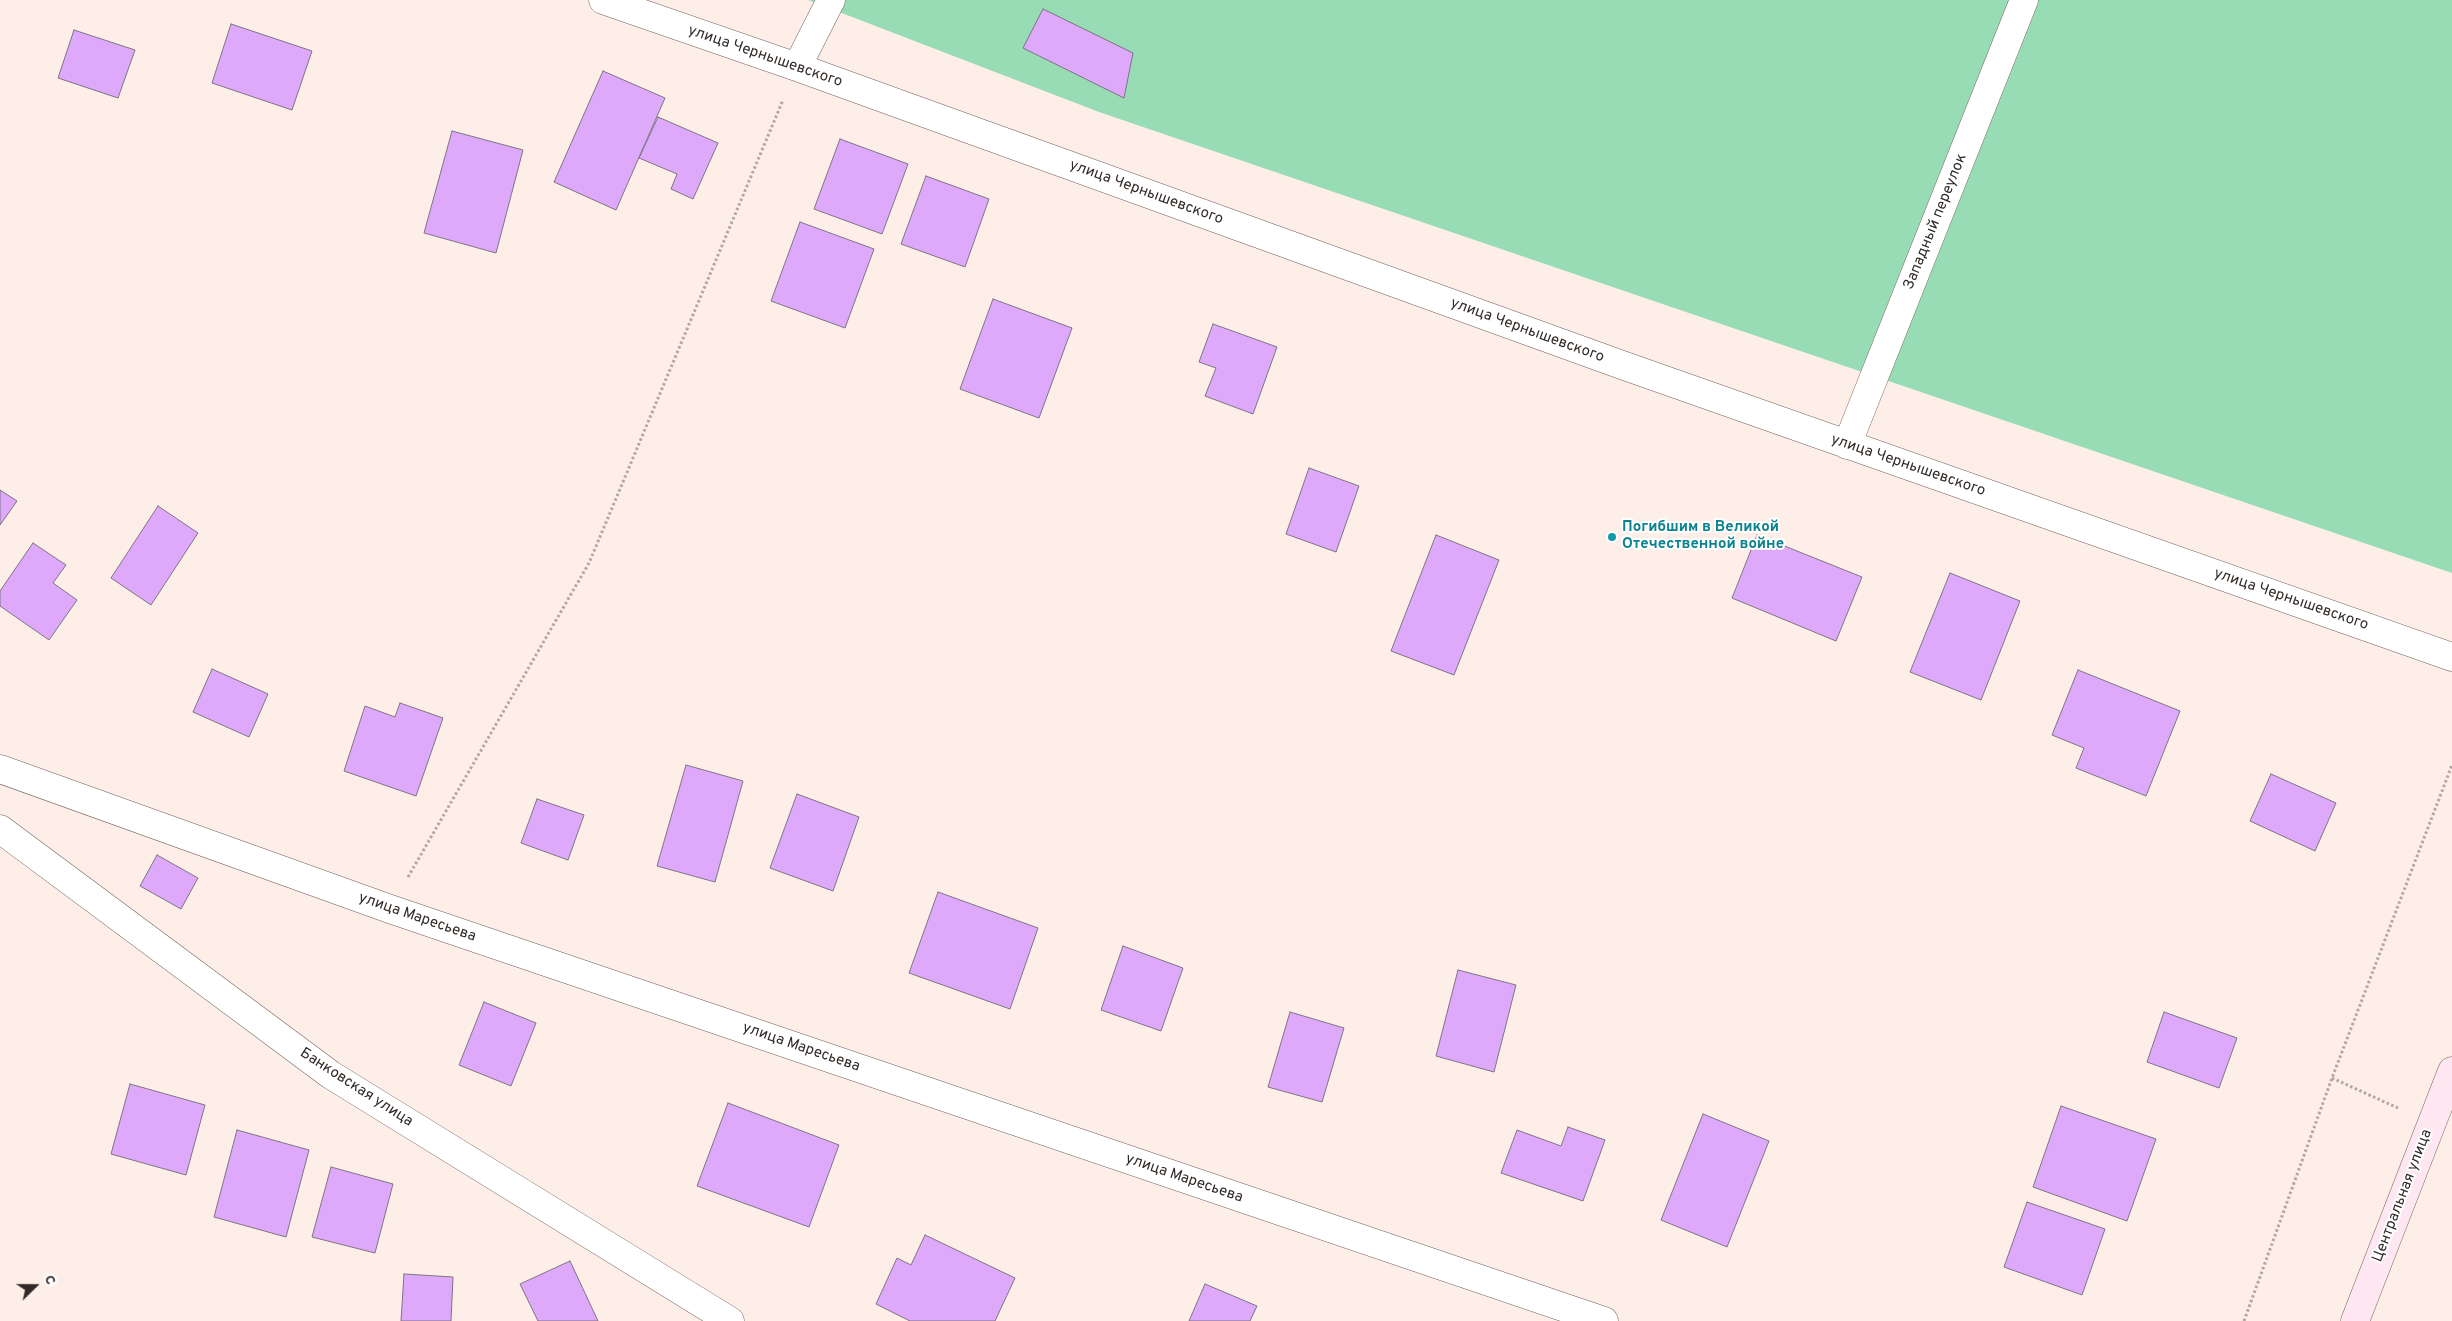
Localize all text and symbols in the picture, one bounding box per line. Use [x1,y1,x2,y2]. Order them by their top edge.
street label: улица Чернышевского [685,22,845,92]
street label: Западный переулок [1900,151,1972,293]
street label: улица Чернышевского [1067,157,1225,229]
street label: улица Чернышевского [1448,295,1606,367]
street label: улица Чернышевского [1828,431,1988,501]
place label: Погибшим в Великой Отечественной войне [1622,519,1784,554]
marker: Погибшим в Великой Отечественной войне [1606,531,1618,543]
street label: улица Чернышевского [2211,565,2371,635]
street label: улица Маресьева [356,889,478,947]
street label: улица Маресьева [740,1019,862,1077]
street label: Банковская улица [296,1045,416,1131]
street label: Центральная улица [2369,1127,2437,1265]
street label: улица Маресьева [1123,1150,1245,1208]
north arrow [10,1261,60,1311]
text: С [40,1273,59,1288]

